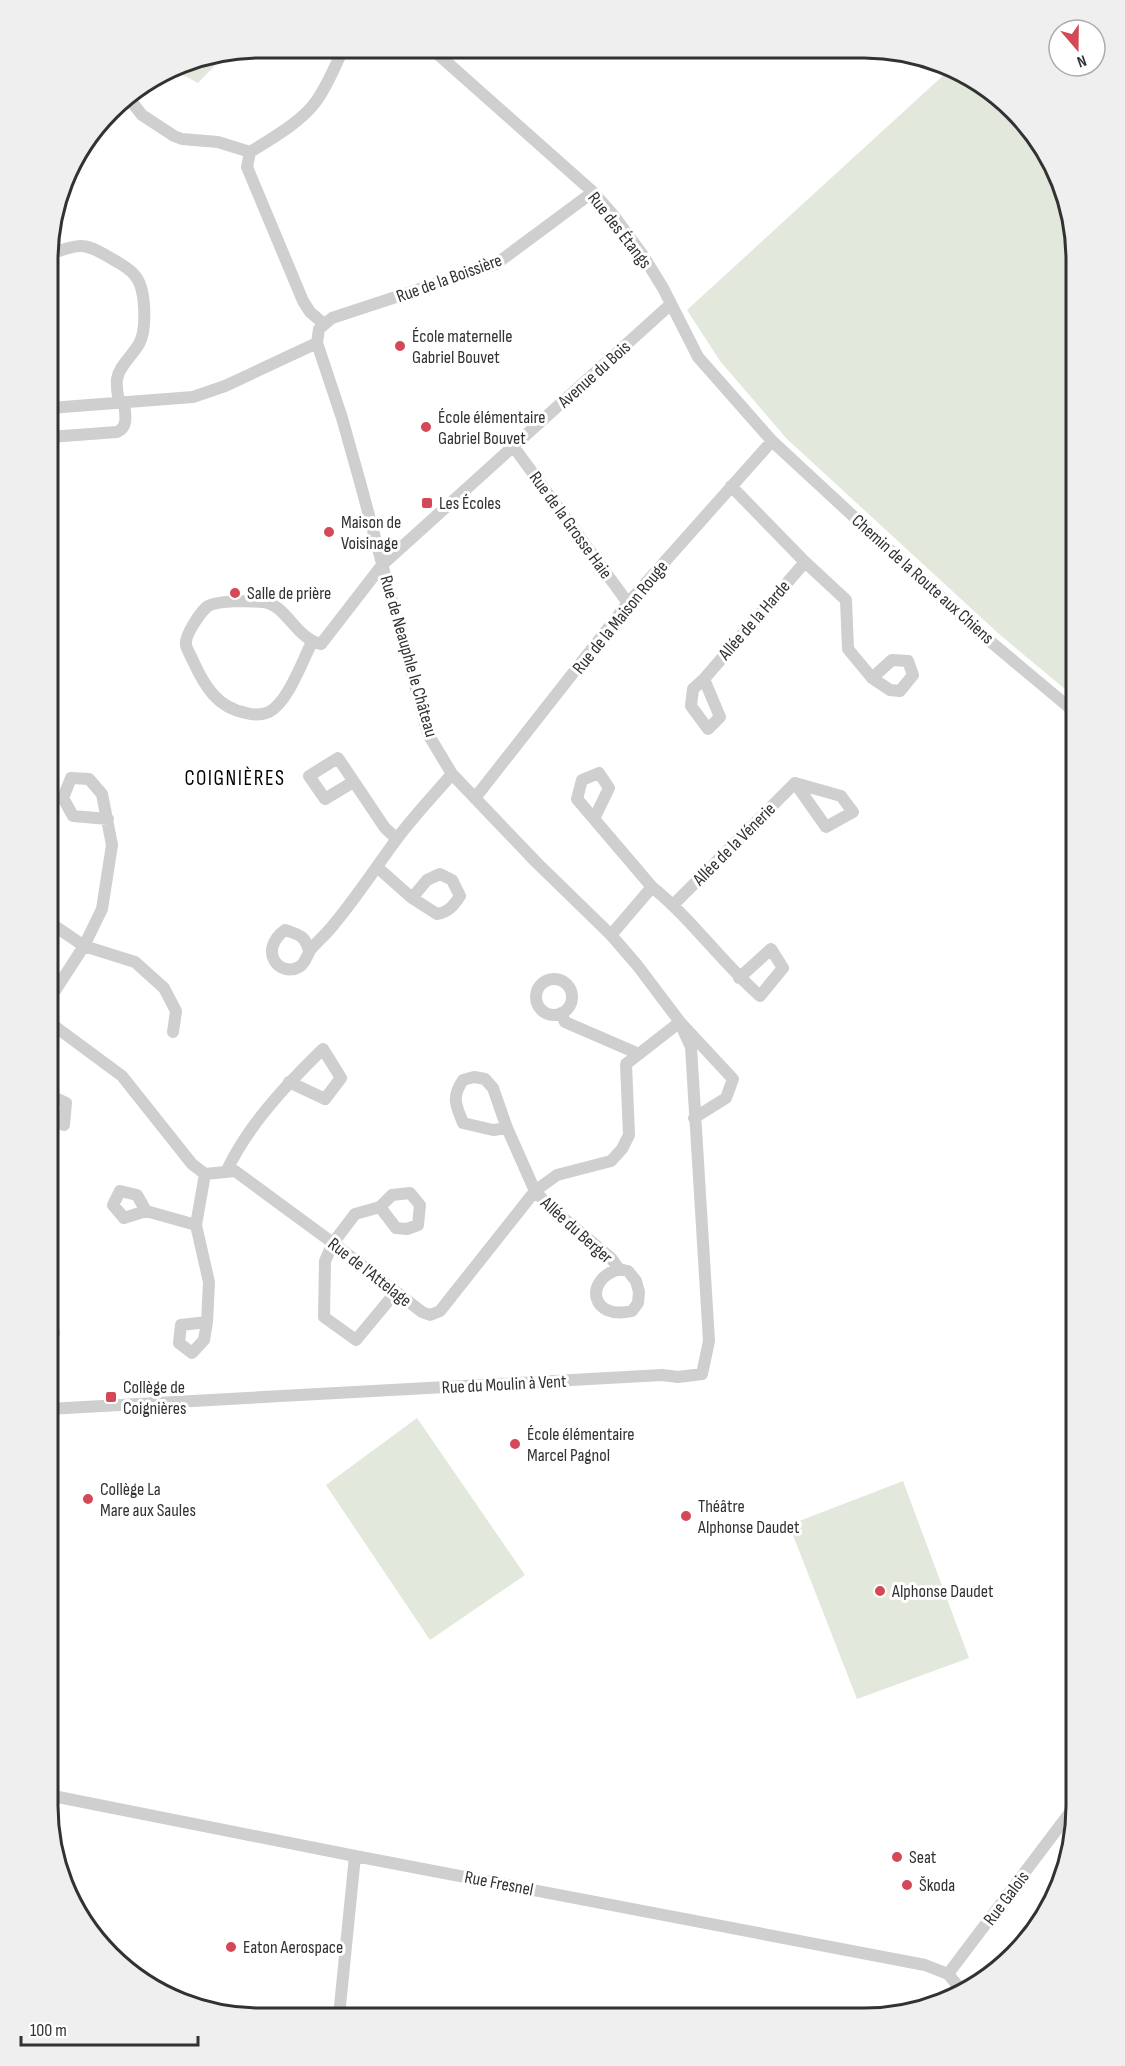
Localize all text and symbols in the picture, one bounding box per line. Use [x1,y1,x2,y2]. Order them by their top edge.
north arrow [1047,18,1107,78]
text: N [1074,50,1089,71]
street label: Rue des Étangs [583,188,656,273]
street label: Rue de la Boissière [393,250,505,307]
place label: École maternelle Gabriel Bouvet [412,326,512,368]
street label: Avenue du Bois [553,336,635,413]
marker: École maternelle Gabriel Bouvet [393,339,407,353]
place label: École élémentaire Gabriel Bouvet [438,407,546,449]
marker: École élémentaire Gabriel Bouvet [419,420,433,434]
street label: Rue de la Grosse Haie [525,468,617,583]
place label: Les Écoles [439,493,501,514]
marker: Les Écoles [420,496,434,510]
street label: Chemin de la Route aux Chiens [847,510,998,649]
place label: Maison de Voisinage [341,512,401,554]
marker: Maison de Voisinage [322,525,336,539]
street label: Rue de la Maison Rouge [568,556,672,678]
street label: Rue de Neauphle le Château [375,573,442,739]
street label: Allée de la Harde [714,576,795,665]
place label: Salle de prière [247,583,331,604]
marker: Salle de prière [228,586,242,600]
district label: COIGNIÈRES [184,766,286,791]
street label: Allée de la Vénerie [688,799,780,891]
street label: Allée du Berger [536,1192,617,1268]
street label: Rue de l'Attelage [324,1233,416,1311]
street label: Rue du Moulin à Vent [441,1371,568,1398]
place label: Collège de Coignières [123,1377,186,1419]
marker: Collège de Coignières [104,1390,118,1404]
place label: École élémentaire Marcel Pagnol [527,1424,635,1466]
marker: École élémentaire Marcel Pagnol [508,1437,522,1451]
place label: Collège La Mare aux Saules [100,1479,196,1521]
marker: Collège La Mare aux Saules [81,1492,95,1506]
place label: Théâtre Alphonse Daudet [697,1496,800,1538]
marker: Théâtre Alphonse Daudet [679,1509,693,1523]
place label: Alphonse Daudet [891,1581,994,1602]
marker: Alphonse Daudet [873,1584,887,1598]
place label: Seat [909,1847,937,1868]
marker: Seat [890,1850,904,1864]
street label: Rue Fresnel [463,1867,535,1900]
street label: Rue Galois [979,1867,1034,1930]
place label: Škoda [919,1875,955,1896]
marker: Škoda [900,1878,914,1892]
place label: Eaton Aerospace [243,1937,343,1958]
marker: Eaton Aerospace [224,1940,238,1954]
scale bar [21,2009,198,2047]
text: 100 m [30,2020,67,2041]

